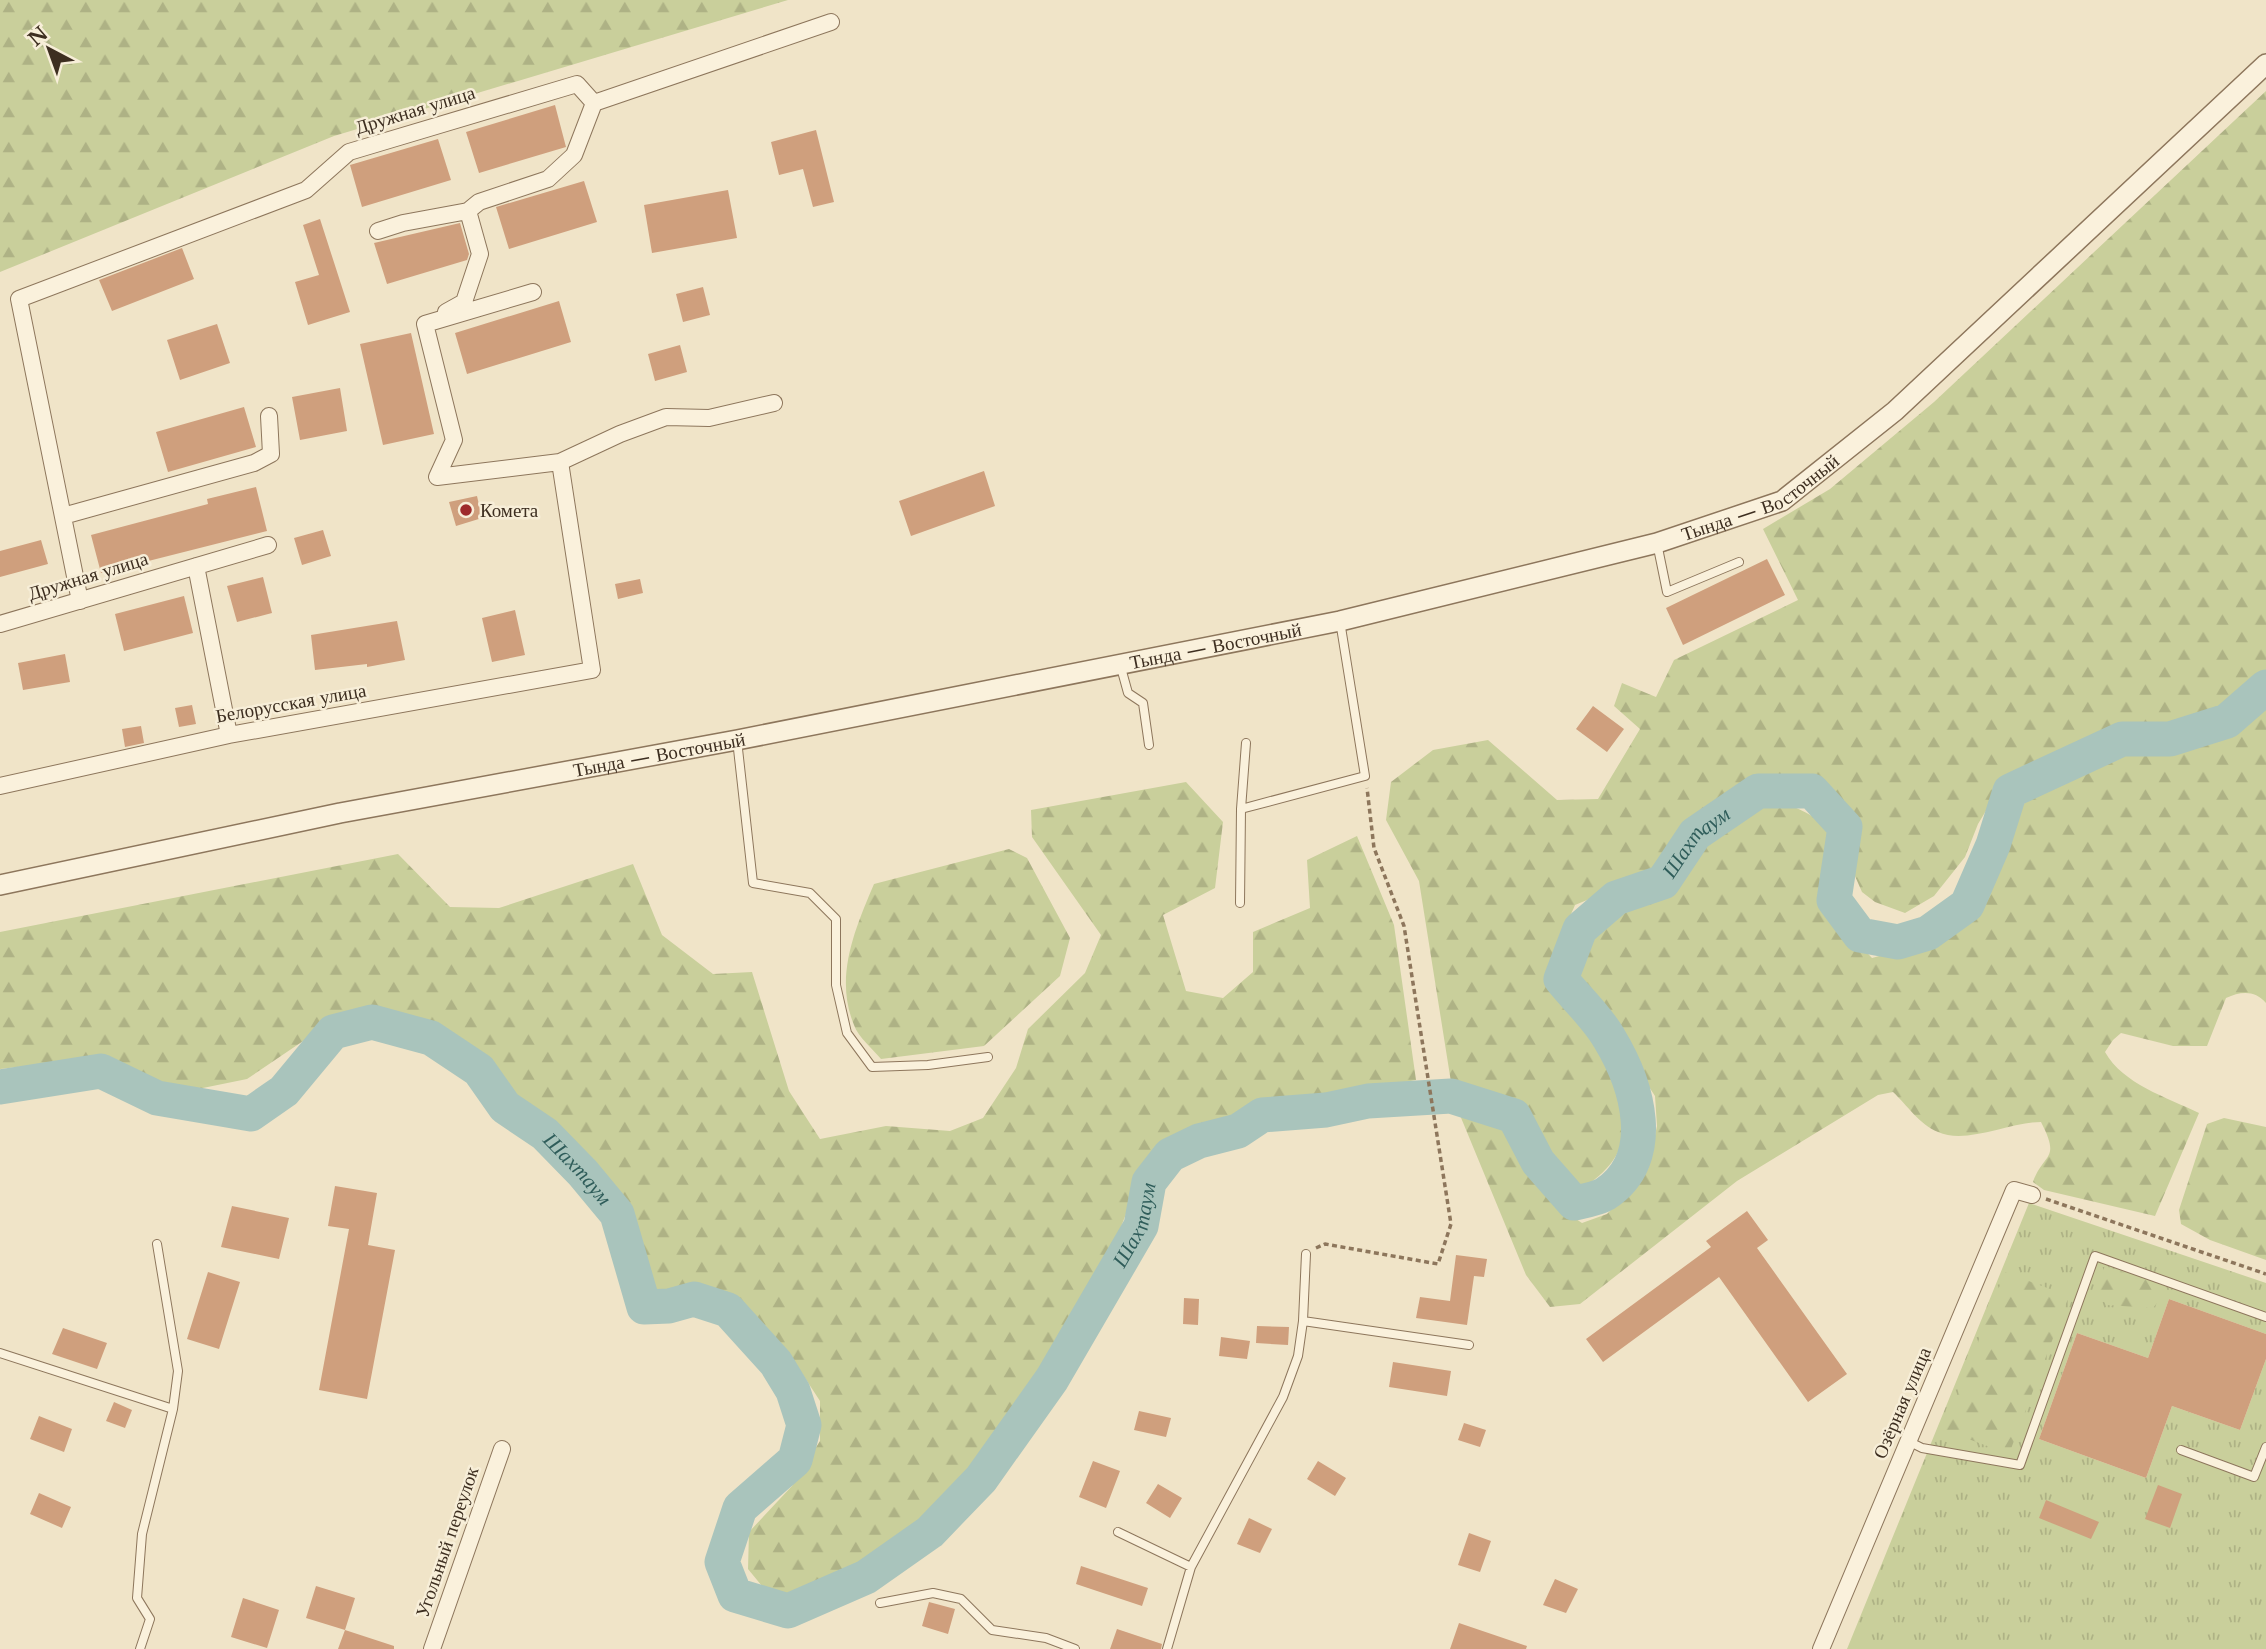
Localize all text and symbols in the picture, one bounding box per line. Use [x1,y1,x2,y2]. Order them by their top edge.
north arrow [14,14,84,84]
text: N [24,22,53,51]
street label: Дружная улица [352,81,478,139]
street label: Тында — Восточный [1678,449,1843,545]
place label: Комета [480,499,539,522]
marker: Комета [458,502,474,518]
street label: Дружная улица [25,547,151,605]
street label: Тында — Восточный [1128,617,1303,674]
street label: Белорусская улица [214,678,369,728]
street label: Тында — Восточный [571,727,747,781]
water label: Шахтаум [1656,801,1735,884]
water label: Шахтаум [537,1126,617,1211]
water label: Шахтаум [1106,1181,1162,1273]
street label: Озёрная улица [1868,1343,1936,1462]
street label: Угольный переулок [410,1463,484,1620]

